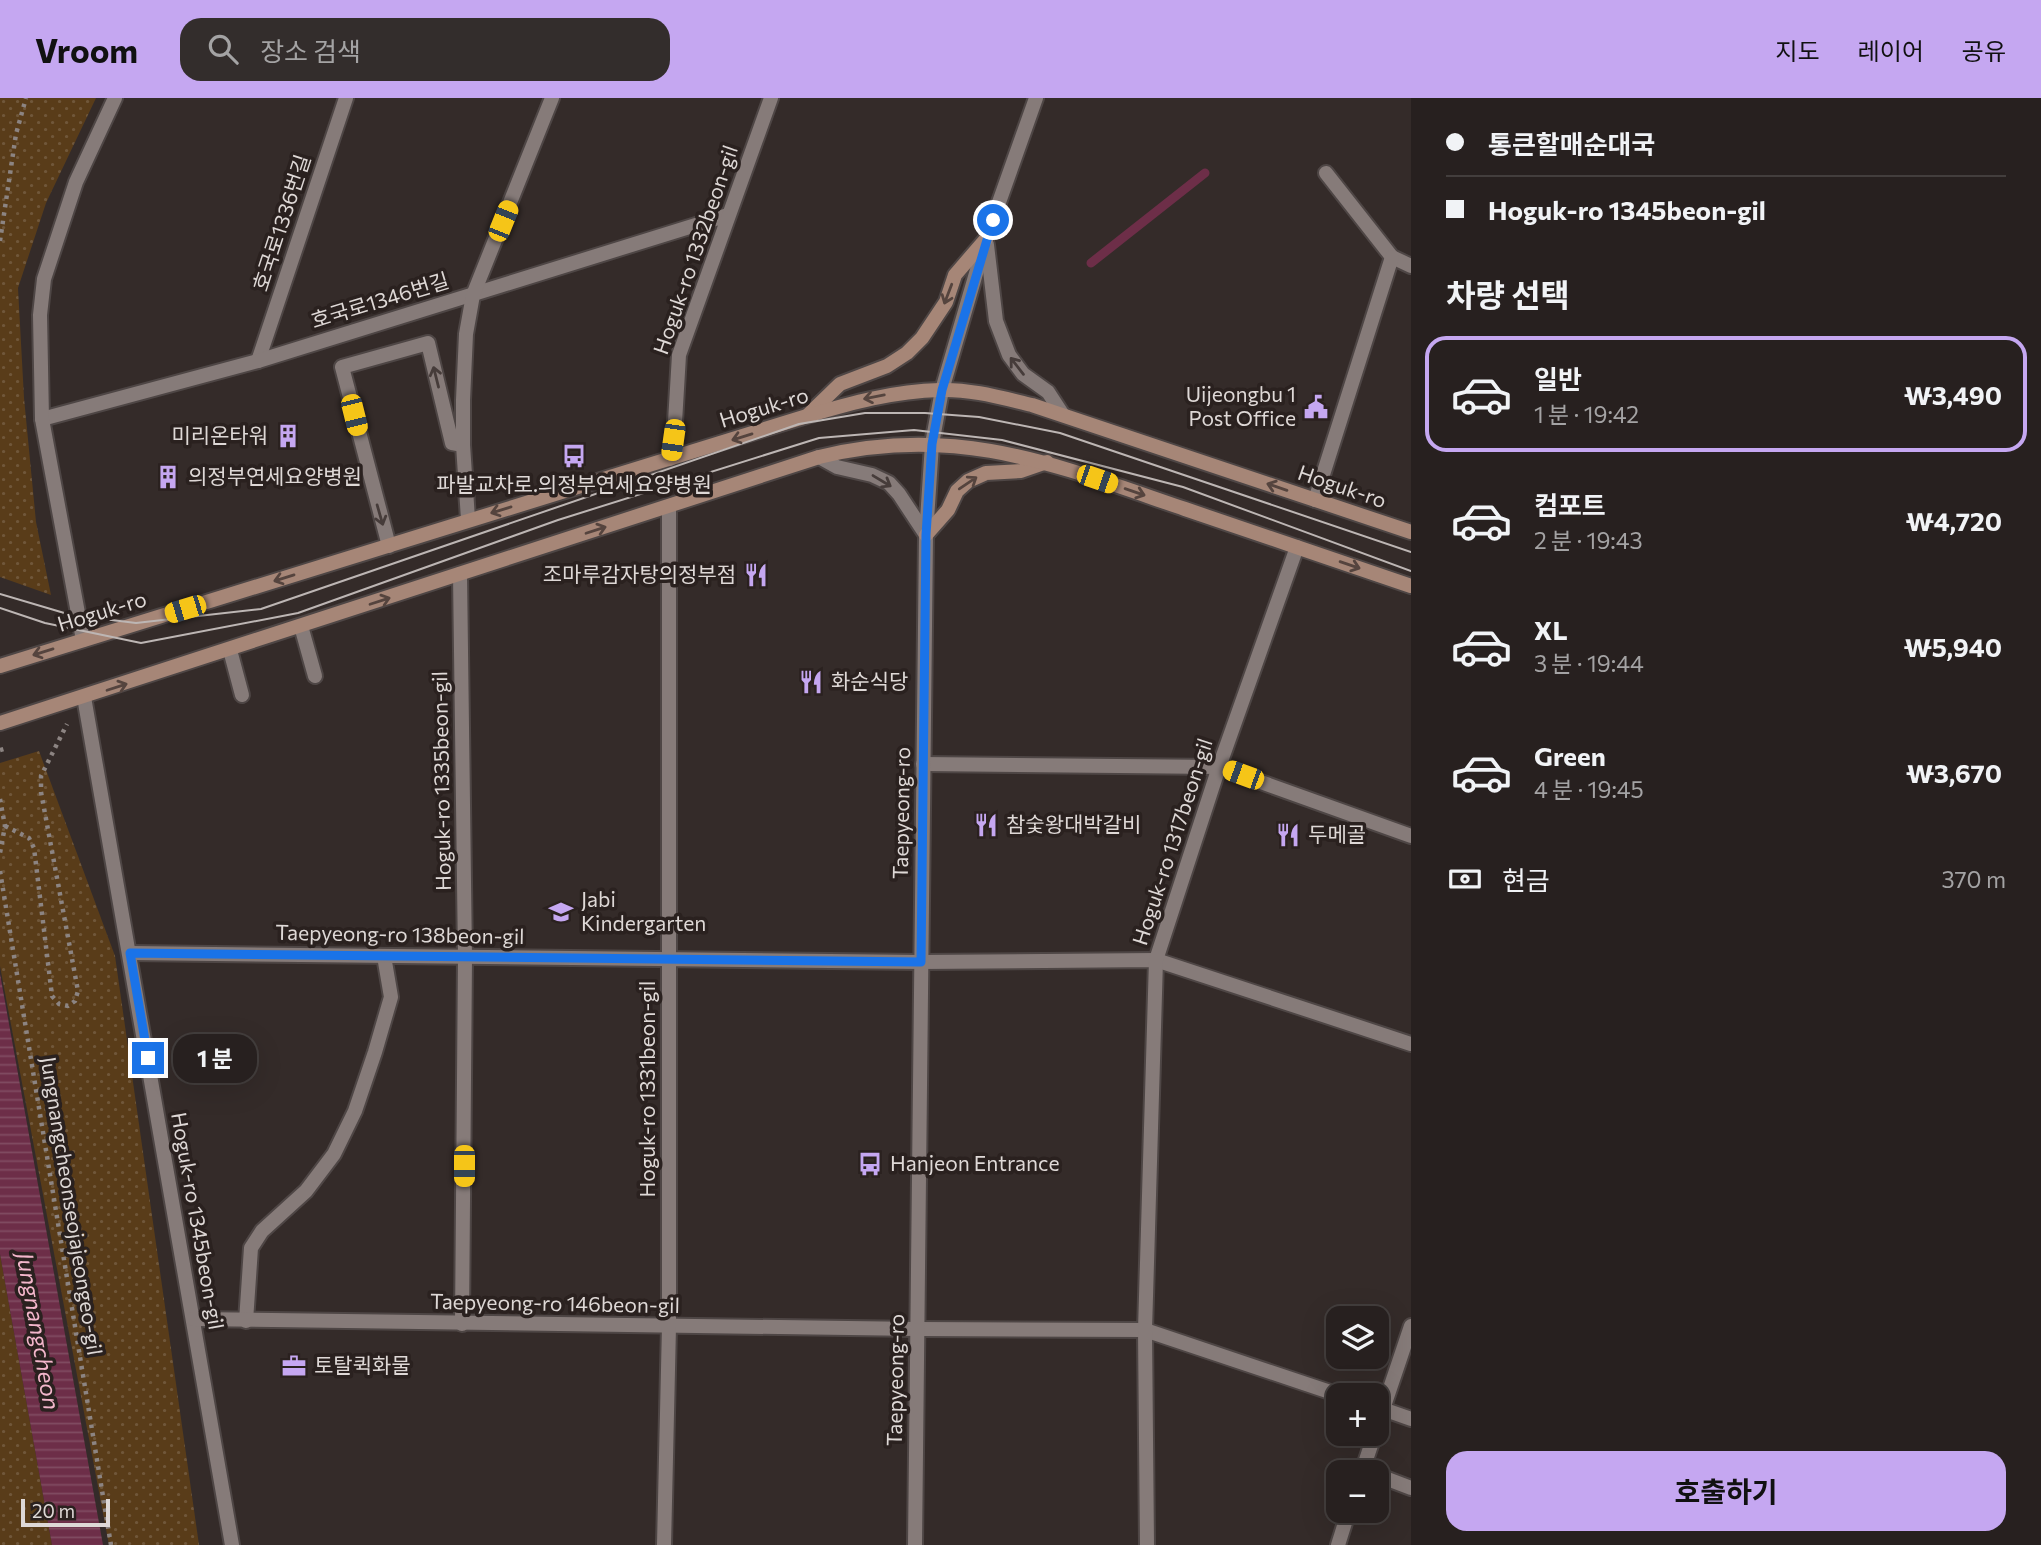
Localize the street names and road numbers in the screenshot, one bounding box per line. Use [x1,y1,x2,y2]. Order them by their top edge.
street label: Hoguk-ro 1332beon-gil [647,142,742,357]
street label: 호국로1336번길 [247,151,314,294]
street label: 호국로1346번길 [308,267,452,332]
street label: Hoguk-ro [716,381,811,432]
street label: Hoguk-ro [1295,459,1390,512]
street label: Hoguk-ro [54,585,149,636]
street label: Hoguk-ro 1335beon-gil [426,671,455,891]
street label: Hoguk-ro 1317beon-gil [1126,735,1217,948]
street label: Taepyeong-ro [887,747,914,879]
street label: Taepyeong-ro 138beon-gil [275,919,525,948]
street label: Hoguk-ro 1331beon-gil [634,981,659,1197]
street label: Jungnangcheonseojajeongeo-gil [35,1055,107,1357]
street label: Hoguk-ro 1345beon-gil [167,1110,230,1331]
street label: Taepyeong-ro 146beon-gil [430,1288,680,1317]
street label: Taepyeong-ro [881,1314,908,1446]

